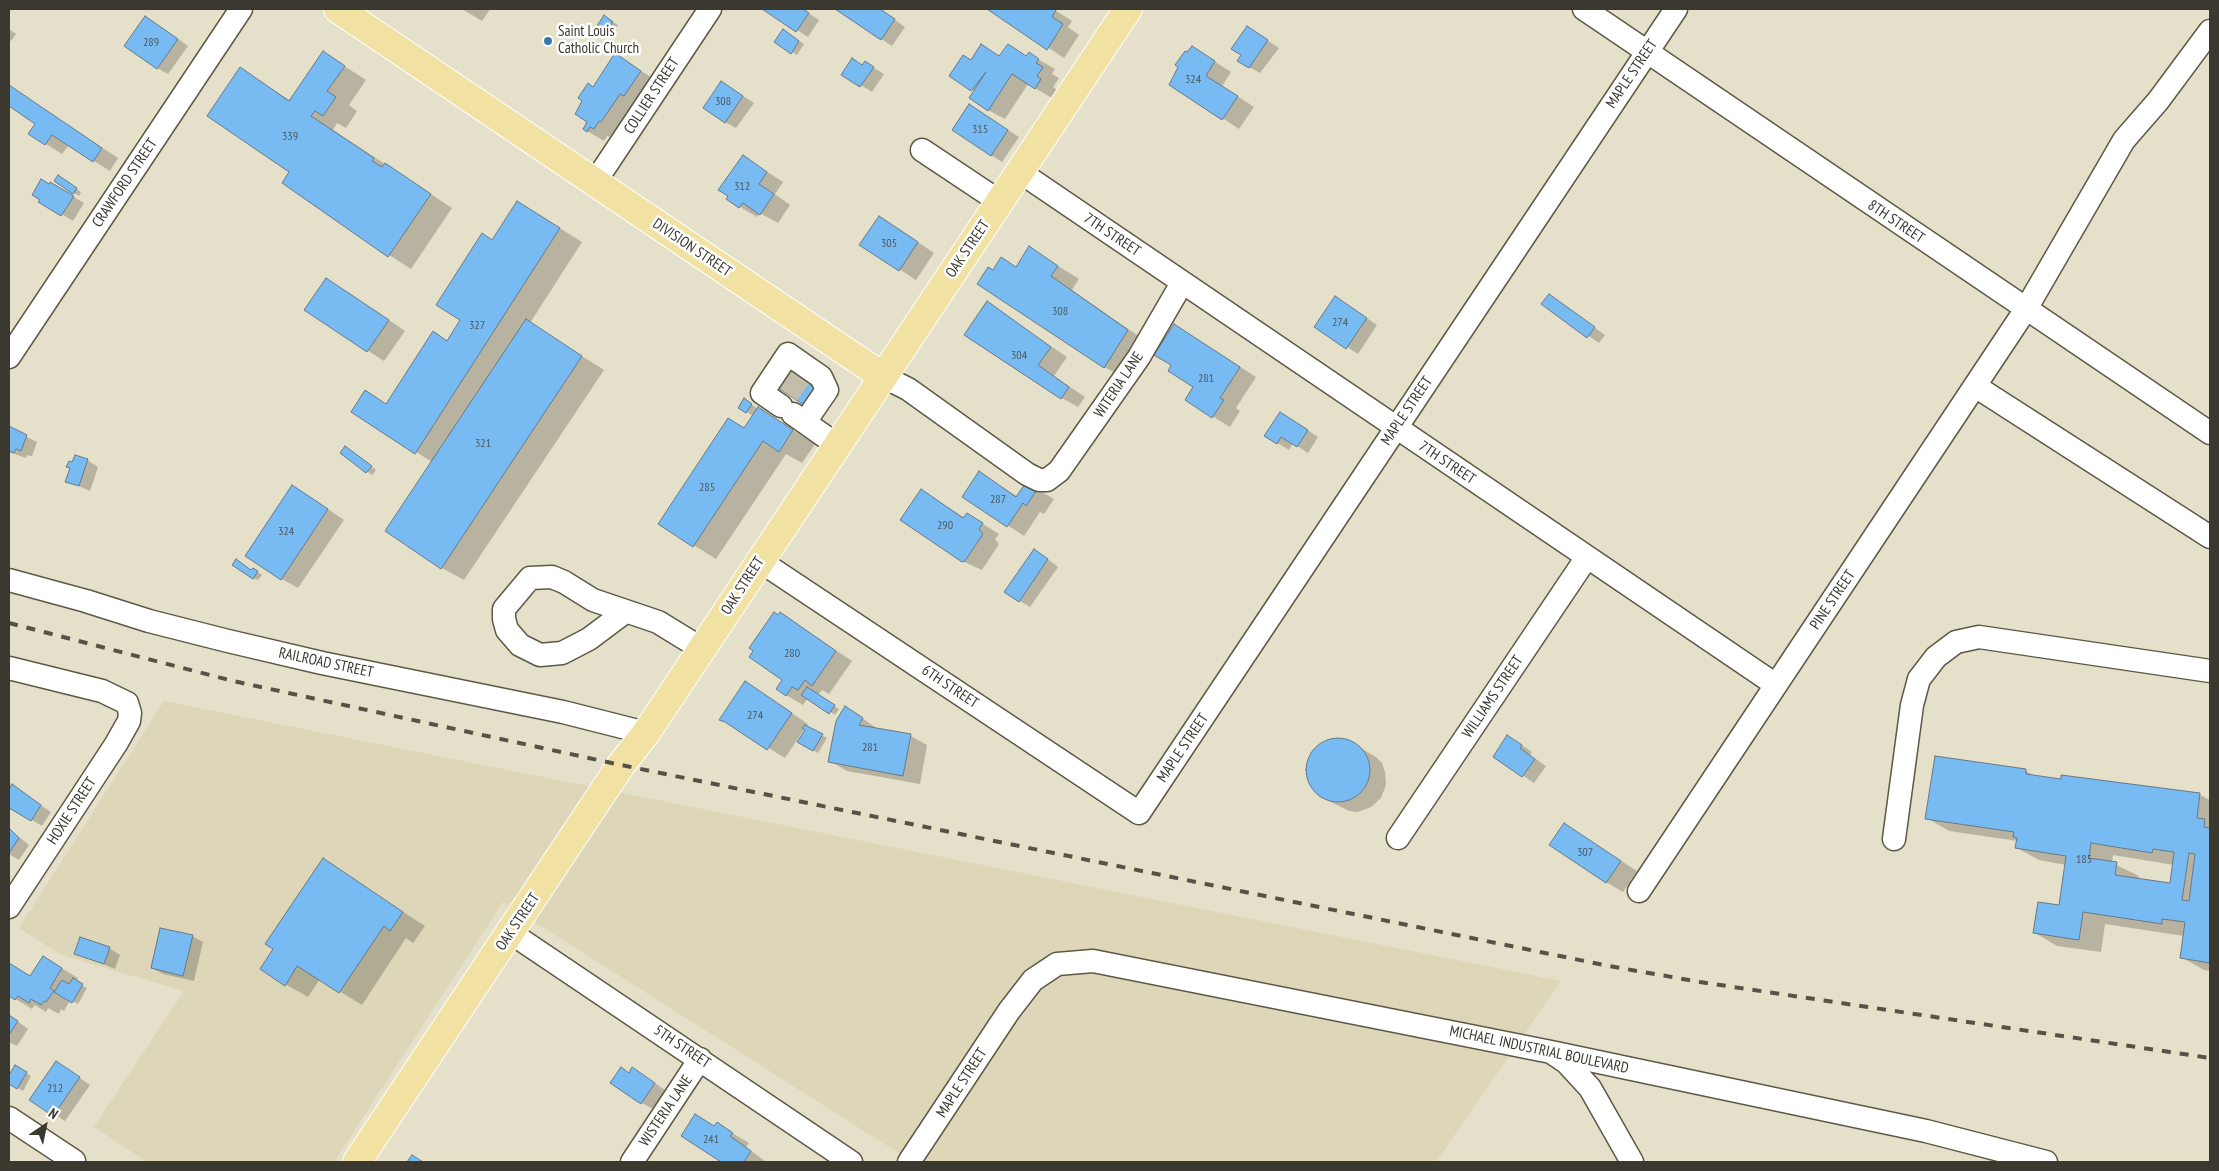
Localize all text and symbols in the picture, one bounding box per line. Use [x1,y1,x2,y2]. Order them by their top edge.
place label: Saint Louis Catholic Church [558,23,639,58]
marker: Saint Louis Catholic Church [542,35,554,47]
house number: 289 [143,36,159,50]
street label: MAPLE STREET [1602,36,1662,112]
street label: COLLIER STREET [621,54,683,138]
house number: 324 [1185,73,1201,87]
house number: 308 [715,95,731,109]
house number: 315 [972,123,988,137]
house number: 339 [282,130,298,144]
street label: CRAWFORD STREET [89,135,161,231]
house number: 312 [734,180,750,194]
street label: 8TH STREET [1864,196,1928,248]
street label: 7TH STREET [1080,209,1144,261]
street label: DIVISION STREET [649,215,735,281]
street label: OAK STREET [942,217,994,281]
house number: 305 [881,237,897,251]
house number: 308 [1052,305,1068,319]
house number: 274 [1332,316,1348,330]
house number: 327 [469,319,485,333]
house number: 304 [1011,349,1027,363]
street label: WITERIA LANE [1090,349,1148,421]
house number: 281 [1198,372,1214,386]
street label: MAPLE STREET [1377,373,1437,449]
house number: 321 [475,437,491,451]
street label: 7TH STREET [1415,437,1479,489]
house number: 285 [699,481,715,495]
house number: 287 [990,493,1006,507]
house number: 290 [937,519,953,533]
house number: 324 [278,525,294,539]
street label: OAK STREET [718,554,768,618]
street label: PINE STREET [1807,567,1859,633]
street label: RAILROAD STREET [277,644,375,682]
house number: 280 [784,647,800,661]
street label: WILLIAMS STREET [1459,652,1527,742]
street label: 6TH STREET [918,661,982,713]
house number: 274 [747,709,763,723]
street label: MAPLE STREET [1153,710,1213,786]
house number: 281 [862,741,878,755]
street label: HOXIE STREET [44,774,100,848]
house number: 307 [1577,846,1593,860]
house number: 185 [2076,853,2092,867]
street label: OAK STREET [492,890,544,954]
street label: 5TH STREET [650,1021,714,1073]
street label: MICHAEL INDUSTRIAL BOULEVARD [1448,1022,1630,1078]
street label: MAPLE STREET [933,1045,991,1121]
street label: WISTERIA LANE [636,1072,696,1150]
house number: 212 [47,1082,63,1096]
north arrow [20,1101,70,1151]
text: N [45,1104,62,1123]
house number: 241 [703,1133,719,1147]

